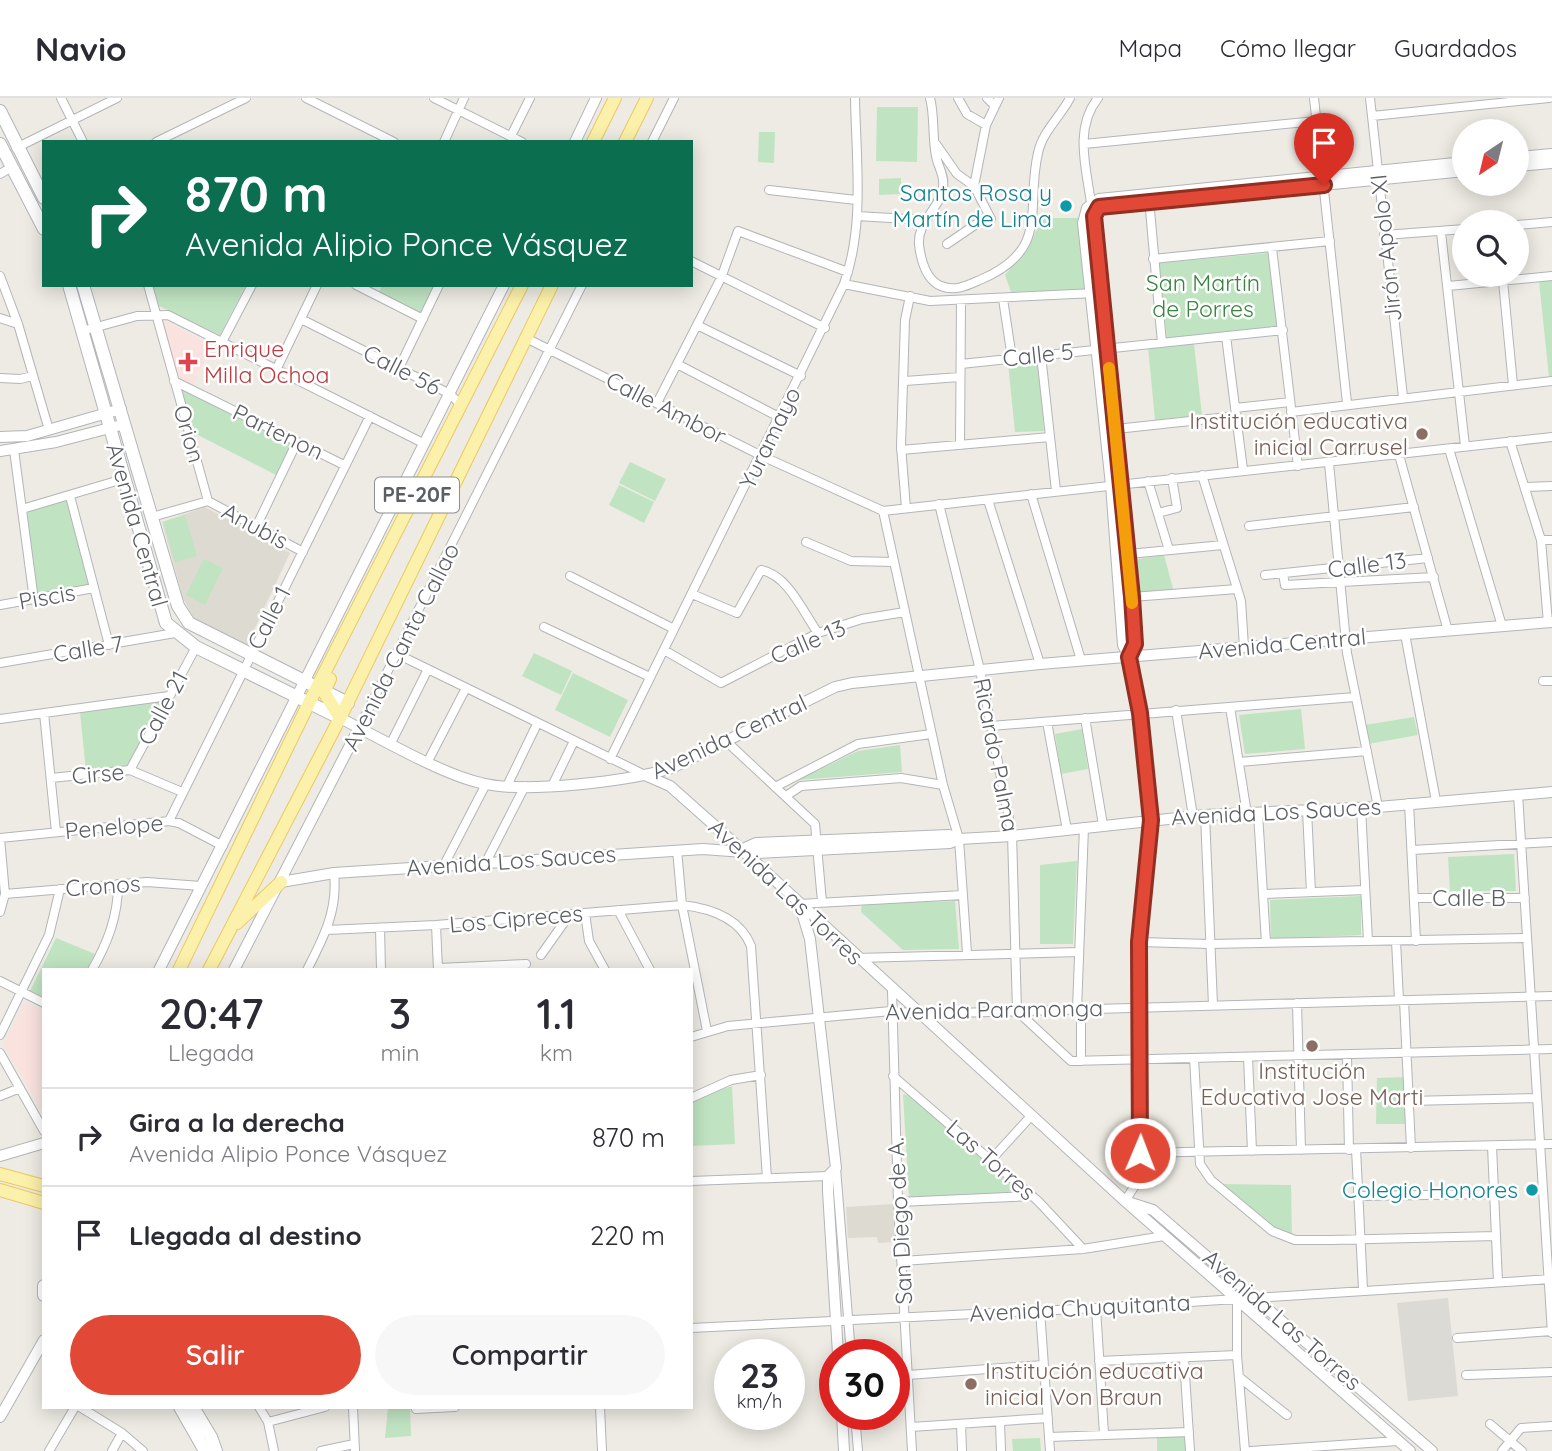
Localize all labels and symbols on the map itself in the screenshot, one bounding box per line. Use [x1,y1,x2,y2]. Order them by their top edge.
pin [1294,113,1354,185]
north arrow [1452,119,1530,196]
street label: Jirón Apolo XI [1363,173,1408,323]
place label: Santos Rosa y Martín de Lima [893,178,1052,233]
marker: Santos Rosa y Martín de Lima [1058,198,1074,214]
park label: San Martín de Porres [1146,268,1260,323]
place label: Enrique Milla Ochoa [204,334,329,389]
street label: Calle 5 [1001,336,1075,373]
street label: Calle 56 [358,338,446,401]
marker: Enrique Milla Ochoa [178,352,198,372]
street label: Calle Ambor [601,365,731,450]
street label: Yuramayo [732,382,807,493]
street label: Partenon [228,397,328,466]
street label: Orion [167,402,211,466]
place label: Institución educativa inicial Carrusel [1189,406,1408,461]
marker: Institución educativa inicial Carrusel [1414,426,1430,442]
street label: Avenida Central [100,440,175,610]
road number: PE-20F [375,478,459,512]
street label: Anubis [217,496,293,555]
street label: Avenida Canta Callao [336,538,466,756]
street label: Calle 13 [1326,545,1408,584]
street label: Piscis [16,577,78,616]
street label: Calle 1 [240,581,297,654]
street label: Calle 13 [766,613,850,670]
street label: Avenida Central [1197,622,1367,665]
street label: Calle 7 [51,629,125,668]
street label: Calle 21 [131,666,194,750]
street label: Ricardo Palma [967,675,1026,834]
street label: Avenida Central [646,688,811,785]
street label: Cirse [71,757,125,790]
street label: Avenida Los Sauces [1170,792,1382,831]
street label: Penelope [64,808,164,845]
street label: Avenida Las Torres [703,813,870,971]
street label: Avenida Los Sauces [405,839,617,882]
street label: Cronos [64,868,142,903]
street label: Calle B [1432,883,1506,912]
street label: Los Cipreces [448,898,584,939]
street label: Avenida Paramonga [885,993,1103,1026]
marker: Institución Educativa Jose Marti [1304,1038,1320,1054]
place label: Institución Educativa Jose Marti [1201,1056,1423,1111]
street label: Las Torres [941,1113,1042,1206]
position arrow [1103,1116,1177,1190]
street label: San Diego de A. [881,1137,918,1305]
place label: Colegio Honores [1342,1175,1518,1204]
marker: Colegio Honores [1524,1182,1540,1198]
street label: Avenida Las Torres [1197,1243,1368,1396]
street label: Avenida Chuquitanta [969,1287,1191,1328]
speed limit sign: 30 [819,1339,910,1430]
place label: Institución educativa inicial Von Braun [985,1356,1204,1411]
marker: Institución educativa inicial Von Braun [963,1376,979,1392]

